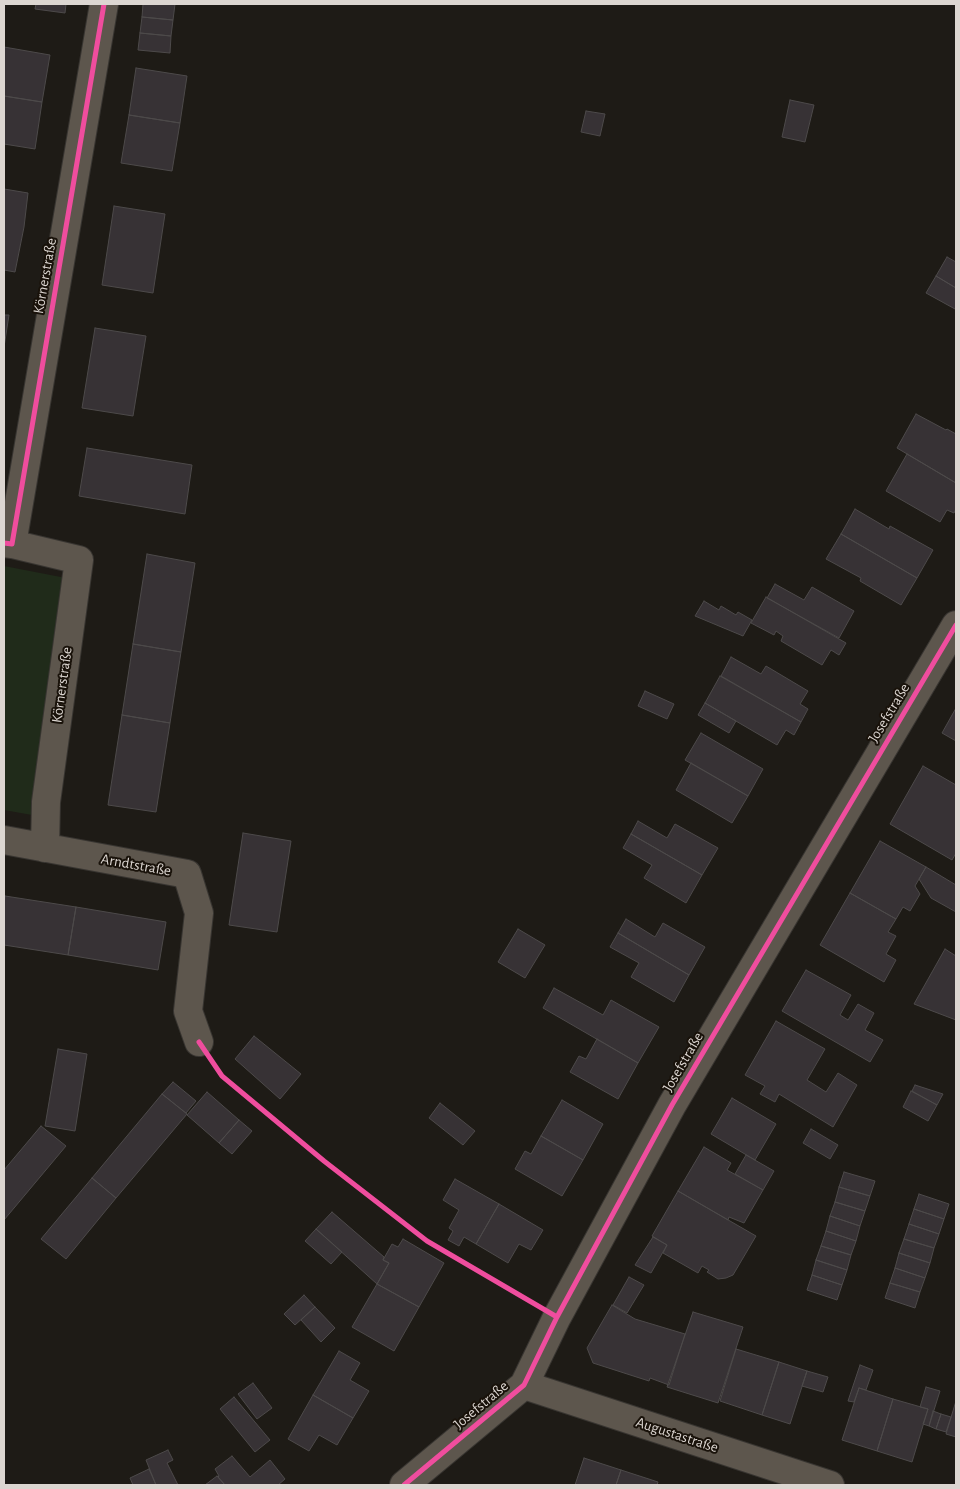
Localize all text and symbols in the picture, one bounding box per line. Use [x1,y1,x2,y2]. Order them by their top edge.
street label: Körnerstraße [29,237,61,315]
street label: Körnerstraße [48,646,76,724]
street label: Josefstraße [864,680,914,746]
street label: Arndtstraße [100,850,172,880]
street label: Josefstraße [659,1029,707,1095]
street label: Josefstraße [450,1377,512,1433]
street label: Augustastraße [634,1413,720,1457]

